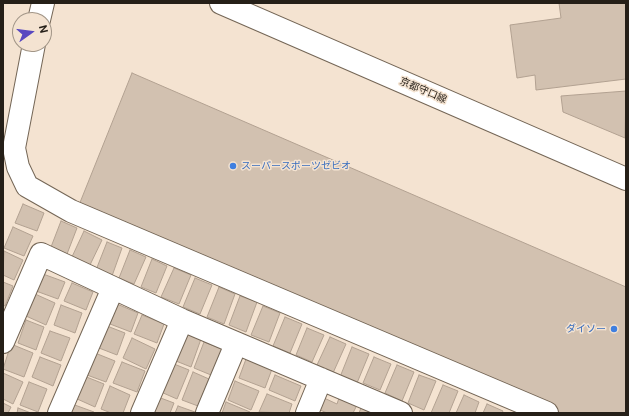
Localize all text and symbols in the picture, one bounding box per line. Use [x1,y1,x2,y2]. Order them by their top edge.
north arrow [12,12,52,52]
text: N [36,24,50,35]
street label: 京都守口線 [398,76,448,106]
place label: スーパースポーツゼビオ [241,160,351,172]
marker: スーパースポーツゼビオ [228,161,238,171]
place label: ダイソー [566,323,606,335]
marker: ダイソー [609,324,619,334]

